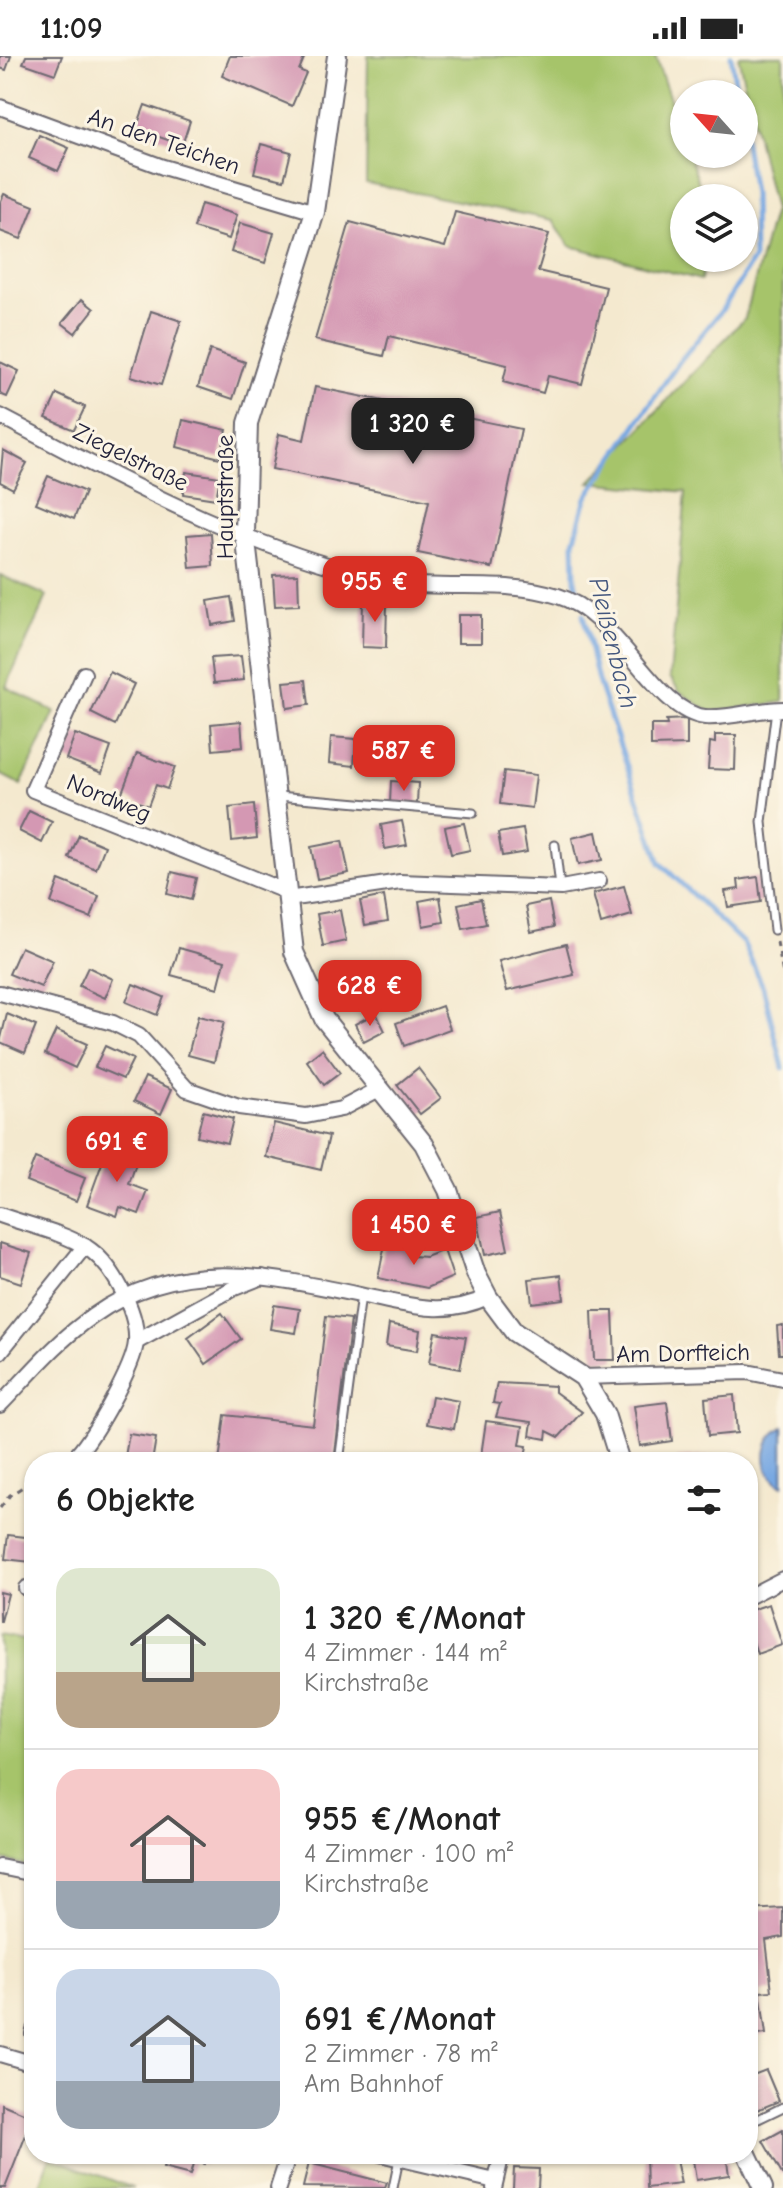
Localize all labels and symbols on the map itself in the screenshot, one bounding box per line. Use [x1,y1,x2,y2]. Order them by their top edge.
north arrow [670,80,758,168]
street label: An den Teichen [84,102,244,180]
pin: 1 320 € [339,398,487,466]
street label: Ziegelstraße [69,417,193,497]
street label: Hauptstraße [211,435,239,559]
pin: 955 € [319,556,431,624]
water label: Pleißenbach [582,574,644,712]
pin: 587 € [348,725,460,793]
street label: Nordweg [63,768,155,828]
pin: 628 € [314,960,426,1028]
pin: 691 € [61,1116,173,1184]
pin: 1 450 € [340,1199,488,1267]
street label: Am Dorfteich [616,1338,750,1368]

